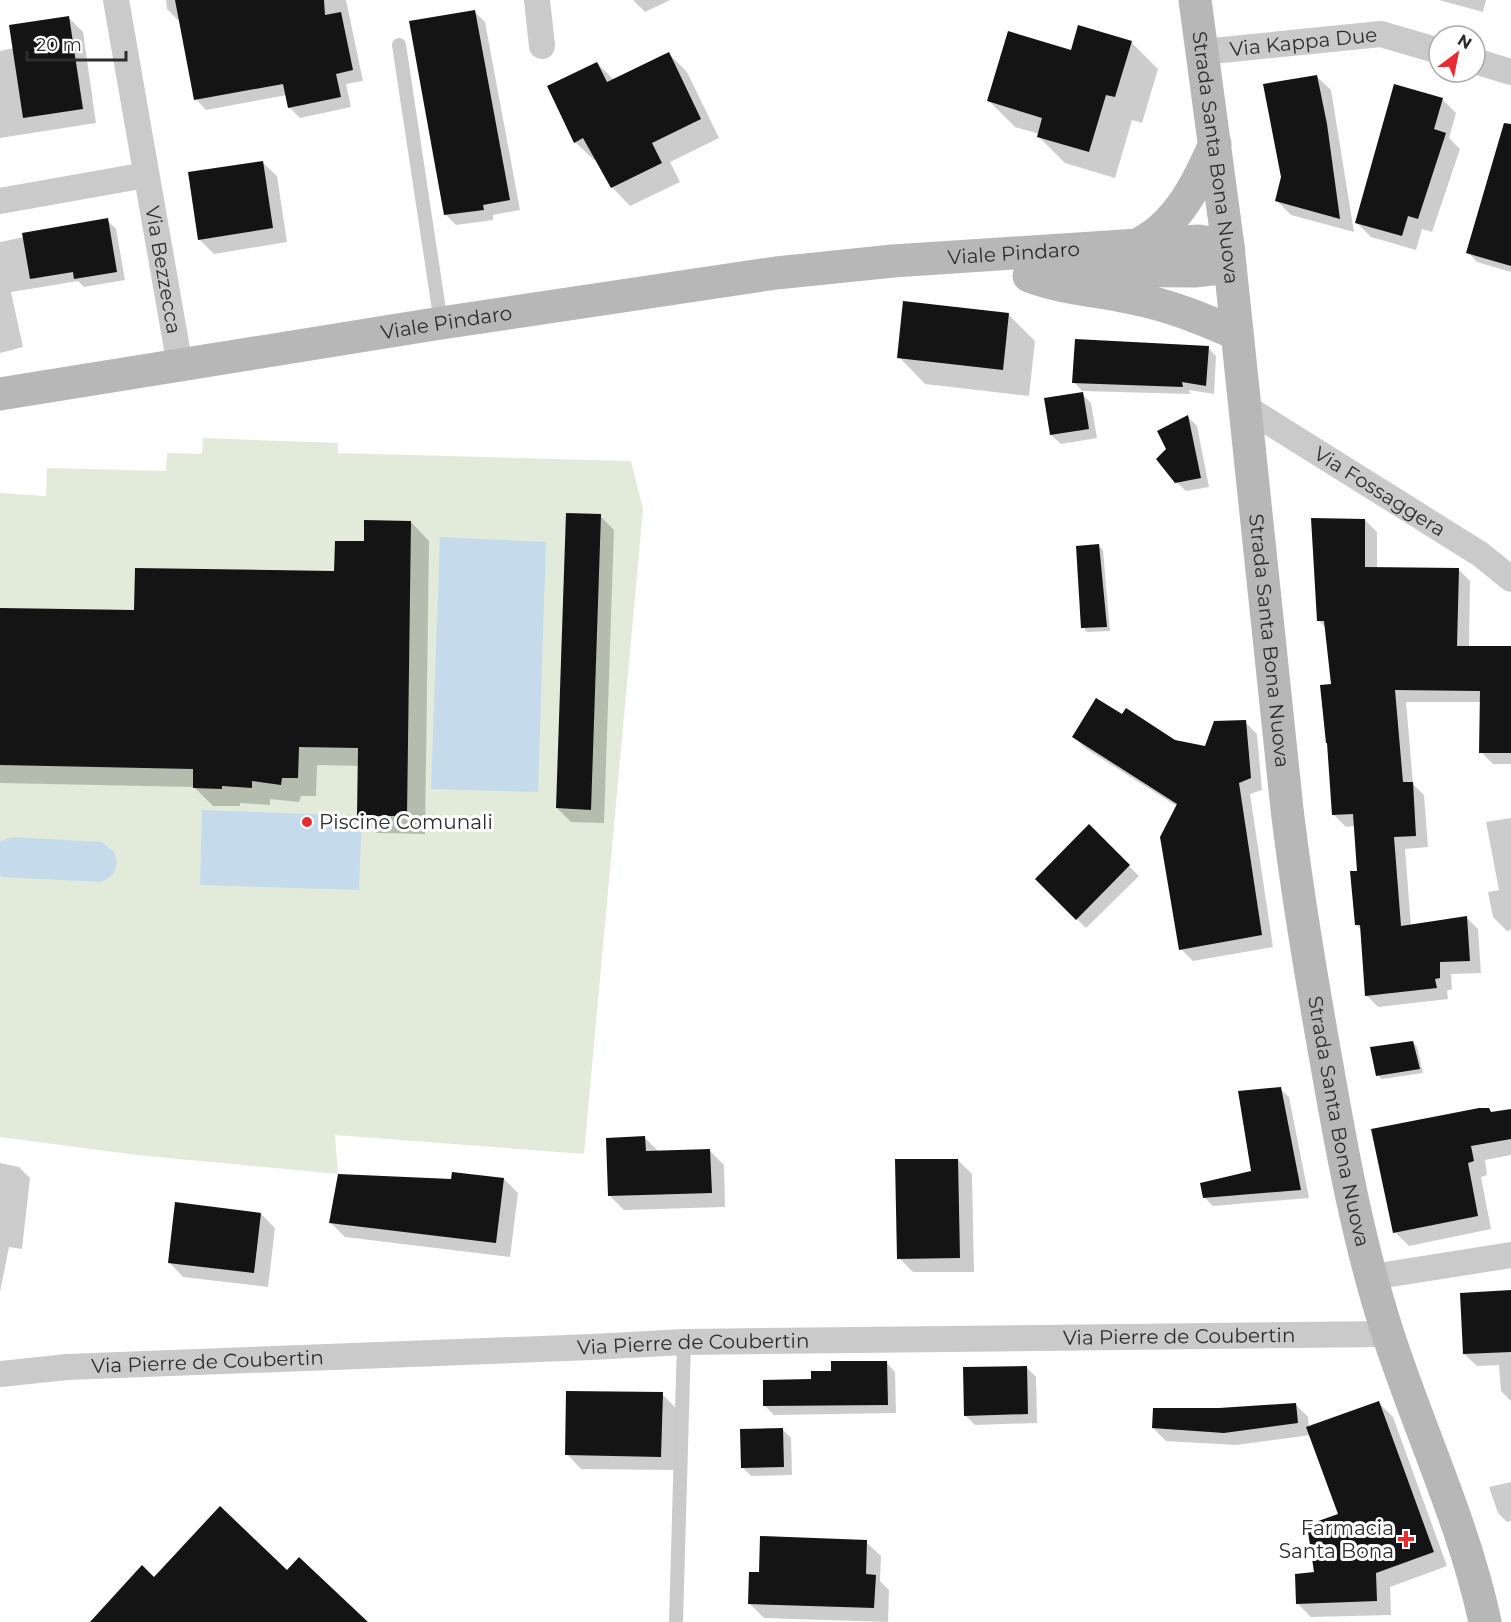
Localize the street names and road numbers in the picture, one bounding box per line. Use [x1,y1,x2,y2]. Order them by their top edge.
street label: Via Kappa Due [1229,22,1378,61]
street label: Strada Santa Bona Nuova [1187,30,1244,285]
street label: Via Bezzecca [140,204,186,336]
street label: Viale Pindaro [947,237,1081,269]
street label: Viale Pindaro [379,301,514,345]
street label: Via Fossaggera [1310,441,1450,541]
street label: Strada Santa Bona Nuova [1244,513,1295,769]
street label: Strada Santa Bona Nuova [1303,994,1375,1249]
street label: Via Pierre de Coubertin [1063,1323,1296,1350]
street label: Via Pierre de Coubertin [577,1329,810,1360]
street label: Via Pierre de Coubertin [91,1345,324,1378]

